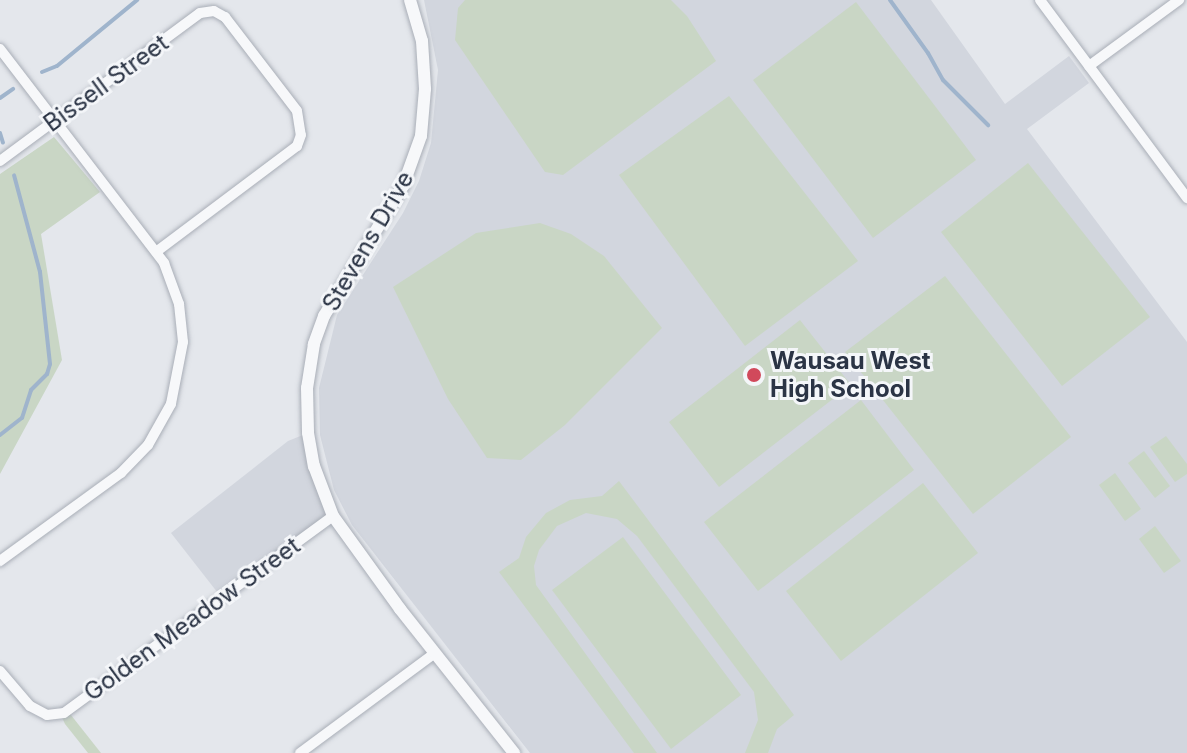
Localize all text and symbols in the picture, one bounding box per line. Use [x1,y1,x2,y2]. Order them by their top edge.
street label: Bissell Street [38,28,174,138]
street label: Stevens Drive [316,166,420,316]
place label: Wausau West High School [770,347,931,403]
marker: Wausau West High School [745,366,763,384]
street label: Golden Meadow Street [78,531,306,707]

